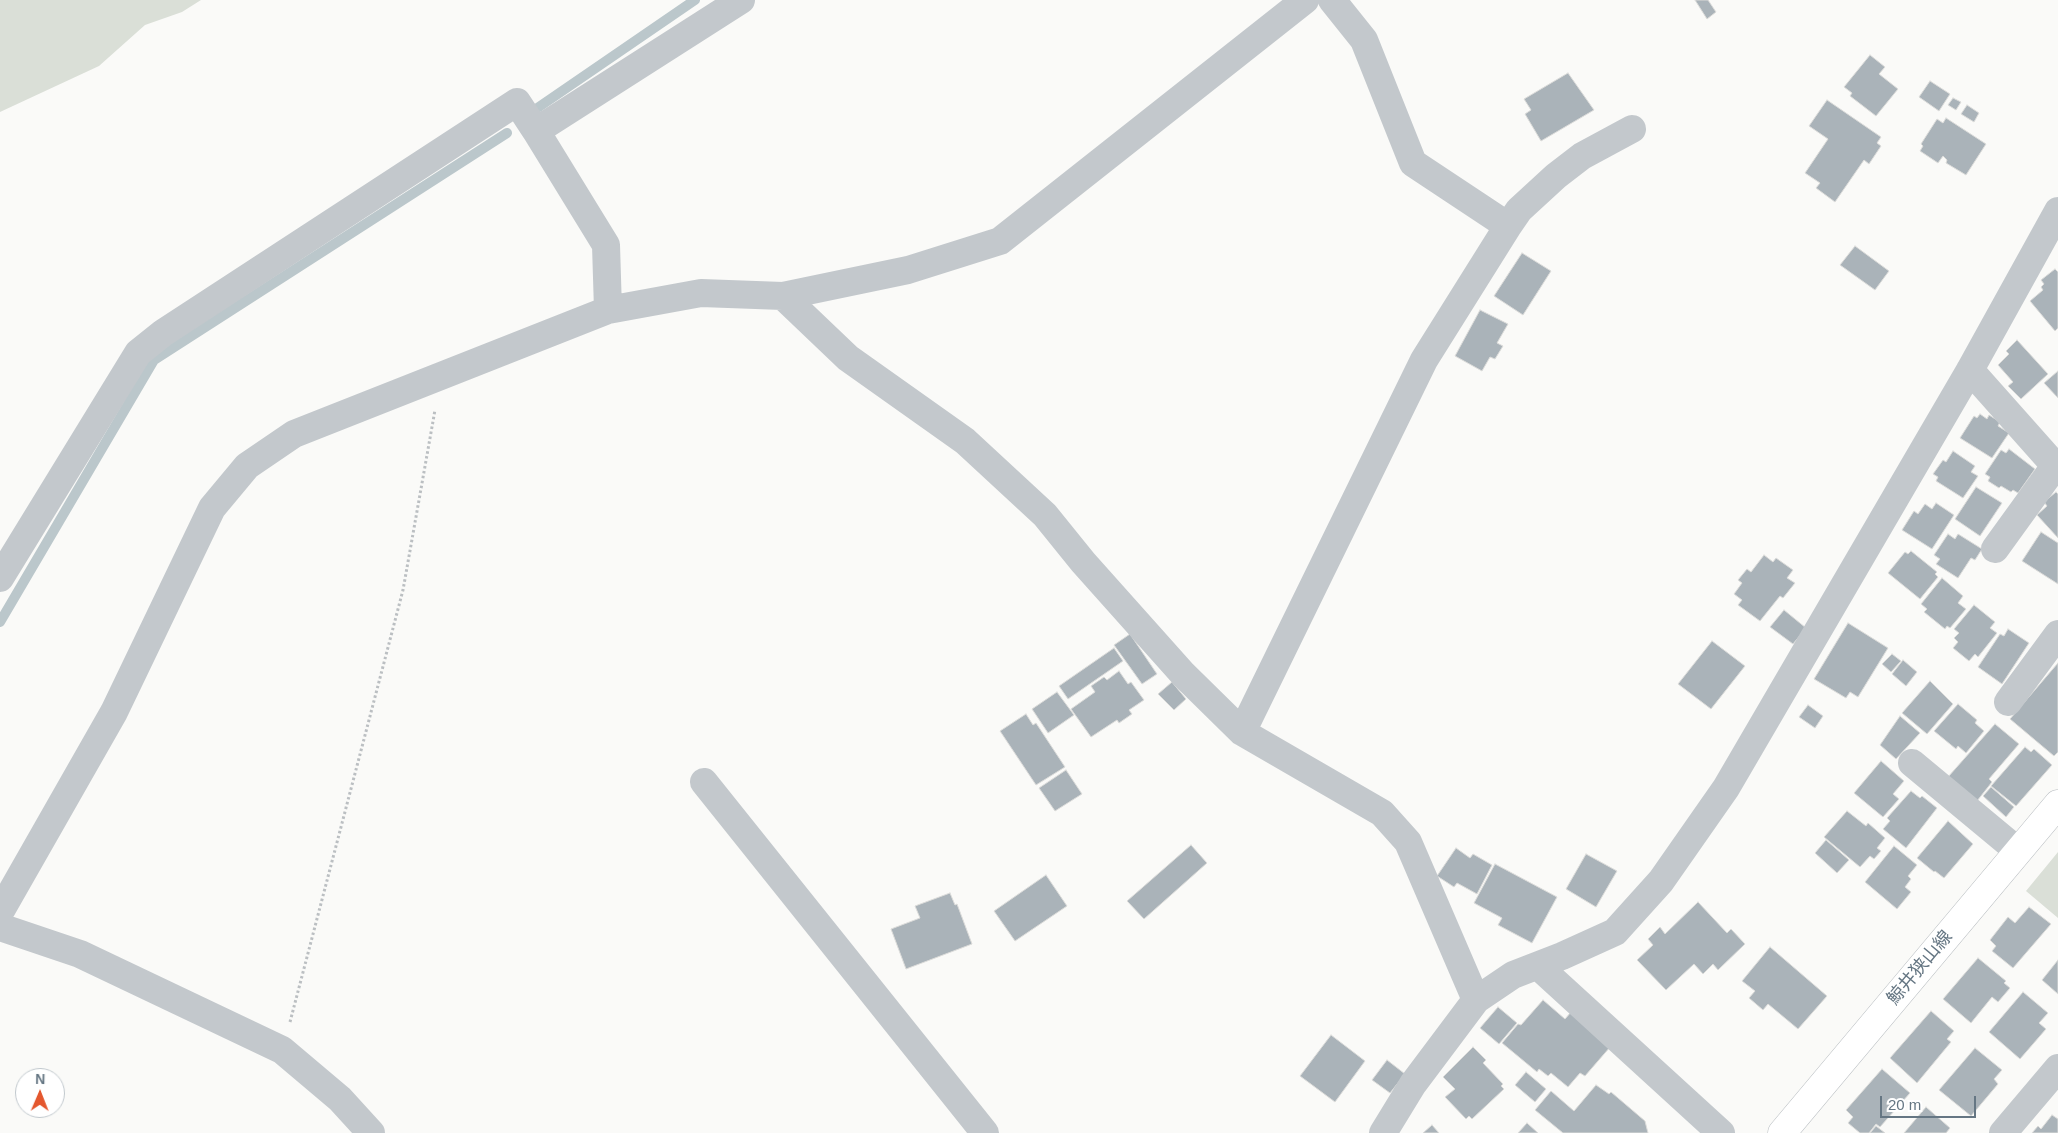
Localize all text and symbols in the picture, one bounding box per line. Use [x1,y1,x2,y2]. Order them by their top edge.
street label: 鯨井狭山線 [1883,927,1957,1009]
north arrow [15,1068,65,1118]
text: N [35,1071,45,1087]
scale bar [1883,1086,1979,1118]
text: 20 m [1888,1096,1921,1113]

